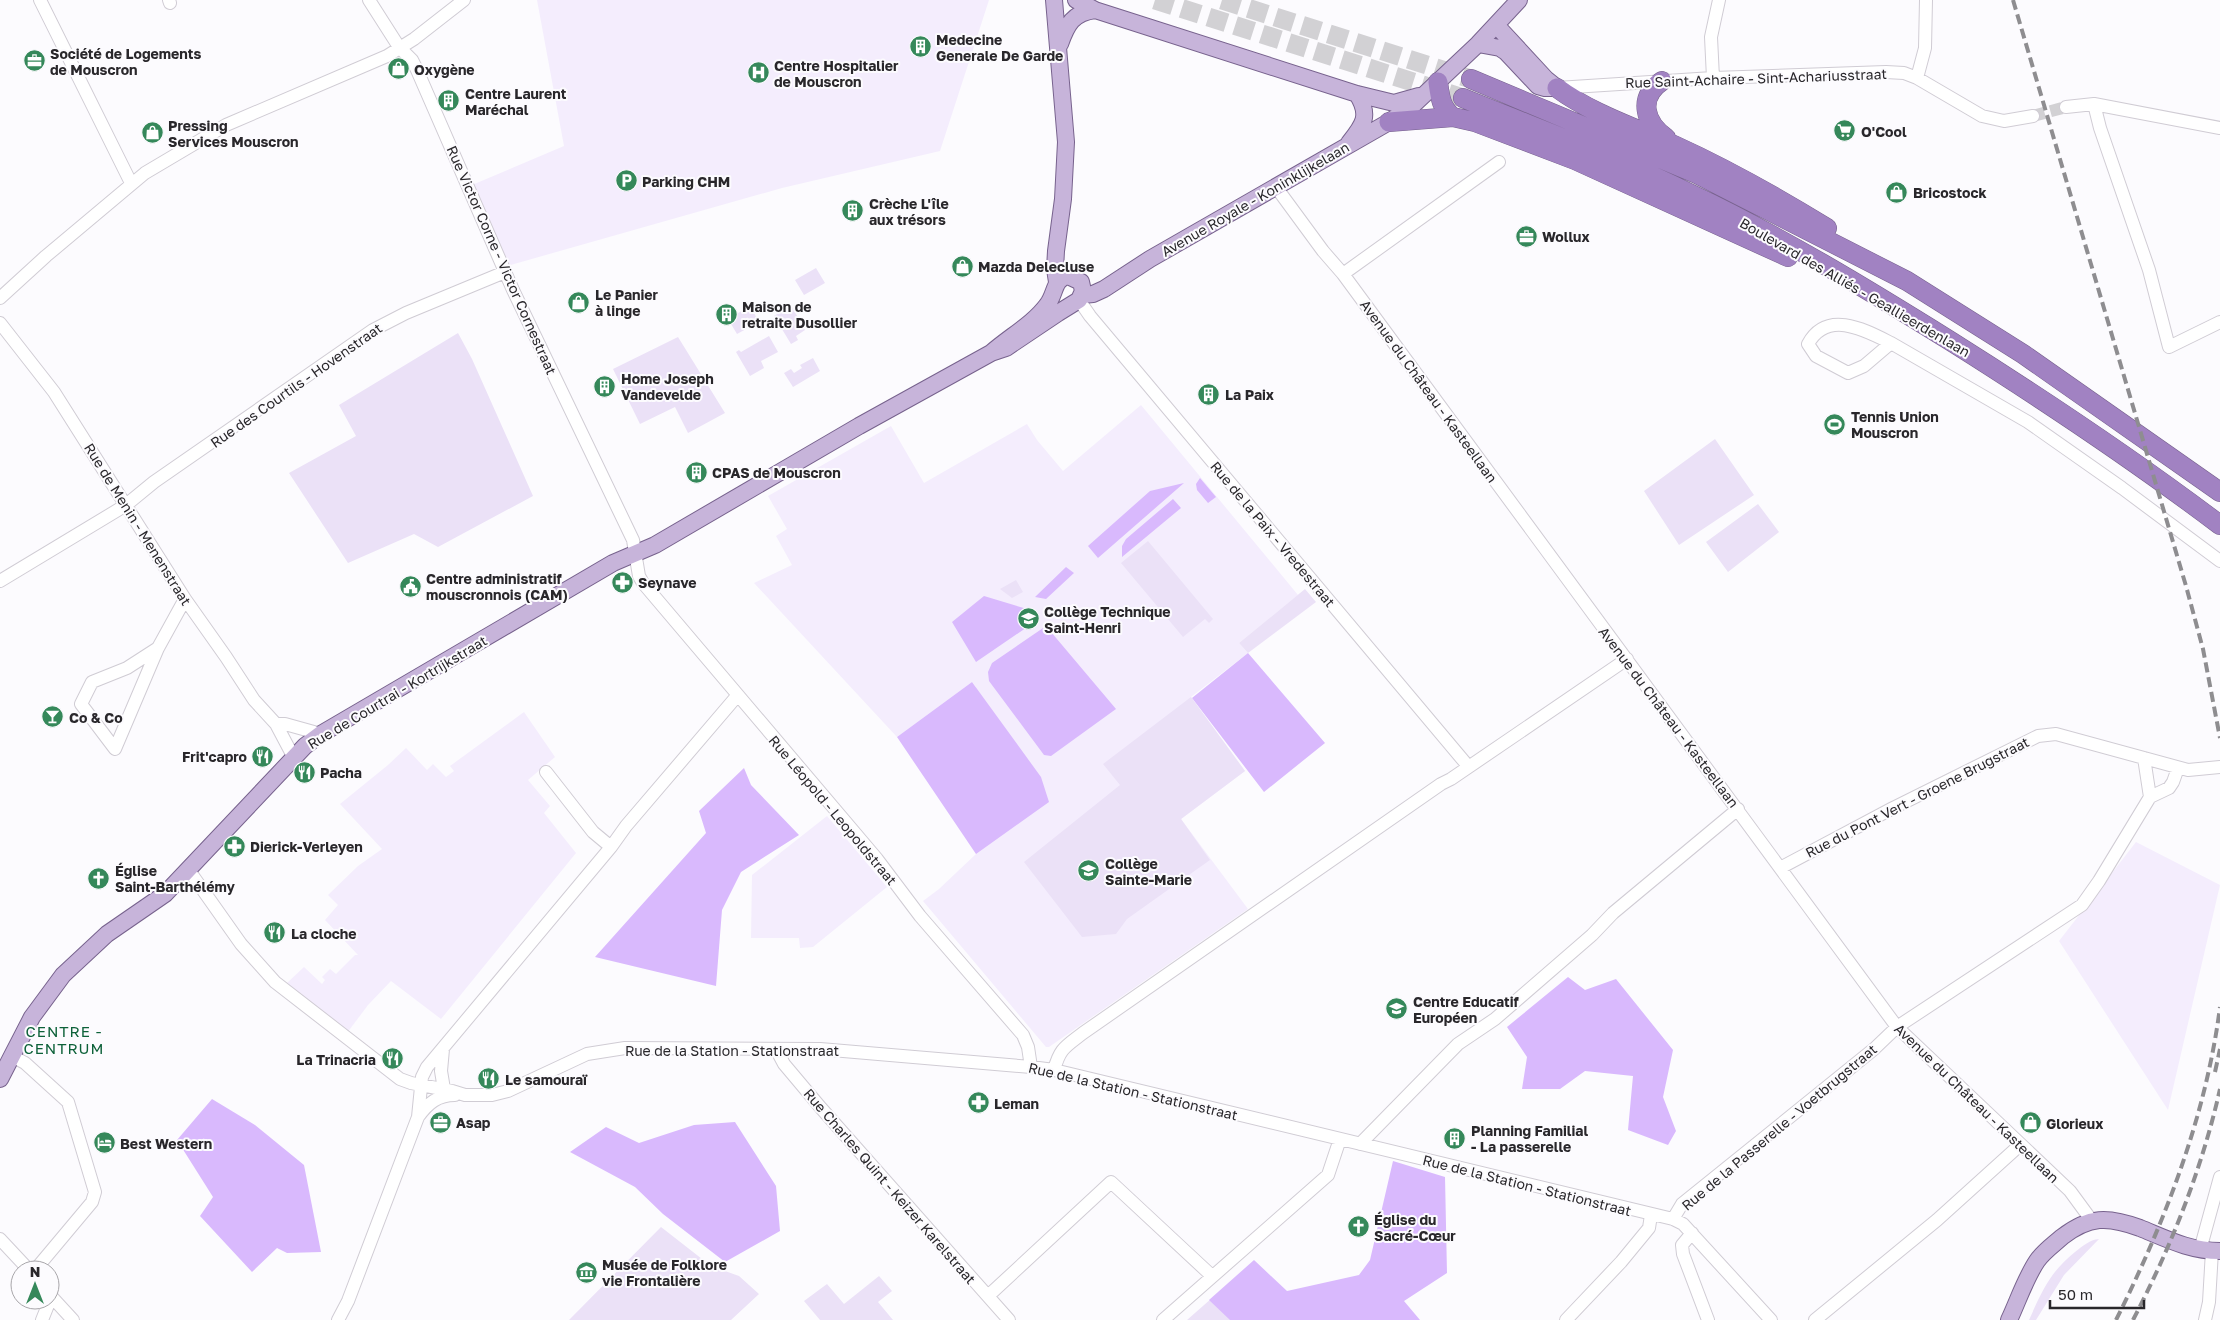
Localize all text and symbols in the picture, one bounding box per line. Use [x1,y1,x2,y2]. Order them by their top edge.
place label: Medecine Generale De Garde [936,31,1063,64]
building icon: Medecine Generale De Garde [908,35,932,59]
place label: Société de Logements de Mouscron [50,45,201,78]
office icon: Société de Logements de Mouscron [22,49,46,73]
shop icon: Oxygène [386,57,410,81]
place label: Centre Hospitalier de Mouscron [774,57,899,90]
place label: Oxygène [414,61,475,78]
hospital icon: Centre Hospitalier de Mouscron [746,61,770,85]
street label: Rue Saint-Achaire - Sint-Achariusstraat [1625,65,1887,91]
place label: Centre Laurent Maréchal [465,85,567,118]
building icon: Centre Laurent Maréchal [437,89,461,113]
place label: Pressing Services Mouscron [168,117,299,150]
supermarket icon: O'Cool [1833,119,1857,143]
shop icon: Pressing Services Mouscron [140,121,164,145]
place label: O'Cool [1861,123,1907,140]
street label: Avenue Royale - Koninklijkelaan [1158,138,1352,260]
street label: Rue Victor Corne - Victor Cornestraat [444,143,560,377]
parking icon: Parking CHM [614,169,638,193]
place label: Parking CHM [642,173,730,190]
shop icon: Bricostock [1885,180,1909,204]
place label: Bricostock [1913,184,1987,201]
place label: Crèche L'île aux trésors [869,195,949,228]
building icon: Crèche L'île aux trésors [841,199,865,223]
street label: Boulevard des Alliés - Geallieerdenlaan [1737,214,1973,360]
office icon: Wollux [1514,224,1538,248]
place label: Wollux [1542,228,1590,245]
shop icon: Mazda Delecluse [950,254,974,278]
place label: Mazda Delecluse [978,258,1094,275]
place label: Le Panier à linge [595,286,659,319]
shop icon: Le Panier à linge [567,290,591,314]
street label: Avenue du Château - Kasteellaan [1357,296,1501,486]
place label: Maison de retraite Dusollier [742,298,858,331]
building icon: Maison de retraite Dusollier [714,302,738,326]
street label: Rue des Courtils - Hovenstraat [207,319,385,451]
place label: Home Joseph Vandevelde [621,370,714,403]
building icon: Home Joseph Vandevelde [593,374,617,398]
building icon: La Paix [1197,382,1221,406]
place label: La Paix [1225,386,1274,403]
place label: Tennis Union Mouscron [1851,408,1939,441]
sports icon: Tennis Union Mouscron [1823,412,1847,436]
street label: Rue de Menin - Menenstraat [81,440,195,608]
street label: Rue de la Paix - Vredestraat [1207,458,1339,610]
building icon: CPAS de Mouscron [684,460,708,484]
place label: CPAS de Mouscron [712,464,841,481]
place label: Centre administratif mouscronnois (CAM) [426,570,568,603]
pharmacy icon: Seynave [610,570,634,594]
public building icon: Centre administratif mouscronnois (CAM) [398,574,422,598]
place label: Seynave [638,574,697,591]
place label: Collège Technique Saint-Henri [1044,603,1171,636]
school or university icon: Collège Technique Saint-Henri [1016,607,1040,631]
street label: Avenue du Château - Kasteellaan [1595,623,1743,811]
street label: Rue de Courtrai - Kortrijkstraat [304,632,490,752]
bar icon: Co & Co [41,705,65,729]
place label: Co & Co [69,709,123,726]
street label: Rue Léopold - Leopoldstraat [765,732,901,888]
street label: Rue du Pont Vert - Groene Brugstraat [1802,733,2032,861]
restaurant icon: Frit'capro [251,744,275,768]
place label: Frit'capro [182,748,247,765]
restaurant icon: Pacha [292,760,316,784]
place label: Pacha [320,764,362,781]
pharmacy icon: Dierick-Verleyen [222,834,246,858]
place label: Dierick-Verleyen [250,838,363,855]
place label: Collège Sainte-Marie [1105,855,1192,888]
school or university icon: Collège Sainte-Marie [1077,859,1101,883]
place label: Église Saint-Barthélémy [115,862,235,895]
church icon: Église Saint-Barthélémy [87,866,111,890]
restaurant icon: La cloche [263,921,287,945]
place label: La cloche [291,925,357,942]
place label: Centre Educatif Européen [1413,993,1519,1026]
school or university icon: Centre Educatif Européen [1385,997,1409,1021]
street label: Avenue du Château - Kasteellaan [1891,1020,2063,1186]
district label: CENTRE - CENTRUM [24,1022,104,1057]
street label: Rue de la Passerelle - Voetbrugstraat [1678,1040,1880,1214]
street label: Rue de la Station - Stationstraat [625,1042,839,1059]
restaurant icon: La Trinacria [380,1047,404,1071]
place label: La Trinacria [296,1051,376,1068]
street label: Rue de la Station - Stationstraat [1027,1059,1239,1123]
restaurant icon: Le samouraï [477,1067,501,1091]
place label: Le samouraï [505,1071,588,1088]
street label: Rue Charles Quint - Keizer Karelstraat [800,1085,980,1287]
pharmacy icon: Leman [966,1091,990,1115]
place label: Leman [994,1095,1039,1112]
office icon: Asap [428,1110,452,1134]
shop icon: Glorieux [2018,1111,2042,1135]
place label: Asap [456,1114,491,1131]
place label: Glorieux [2046,1115,2103,1132]
place label: Planning Familial - La passerelle [1471,1122,1588,1155]
building icon: Planning Familial - La passerelle [1443,1126,1467,1150]
hotel icon: Best Western [92,1131,116,1155]
place label: Best Western [120,1135,212,1152]
street label: Rue de la Station - Stationstraat [1421,1151,1633,1219]
place label: Église du Sacré-Cœur [1374,1211,1456,1244]
church icon: Église du Sacré-Cœur [1346,1215,1370,1239]
place label: Musée de Folklore vie Frontalière [602,1256,727,1289]
north arrow [10,1260,60,1310]
museum icon: Musée de Folklore vie Frontalière [574,1260,598,1284]
text: N [30,1263,40,1280]
scale bar [2050,1278,2144,1310]
text: 50 m [2058,1285,2093,1303]

